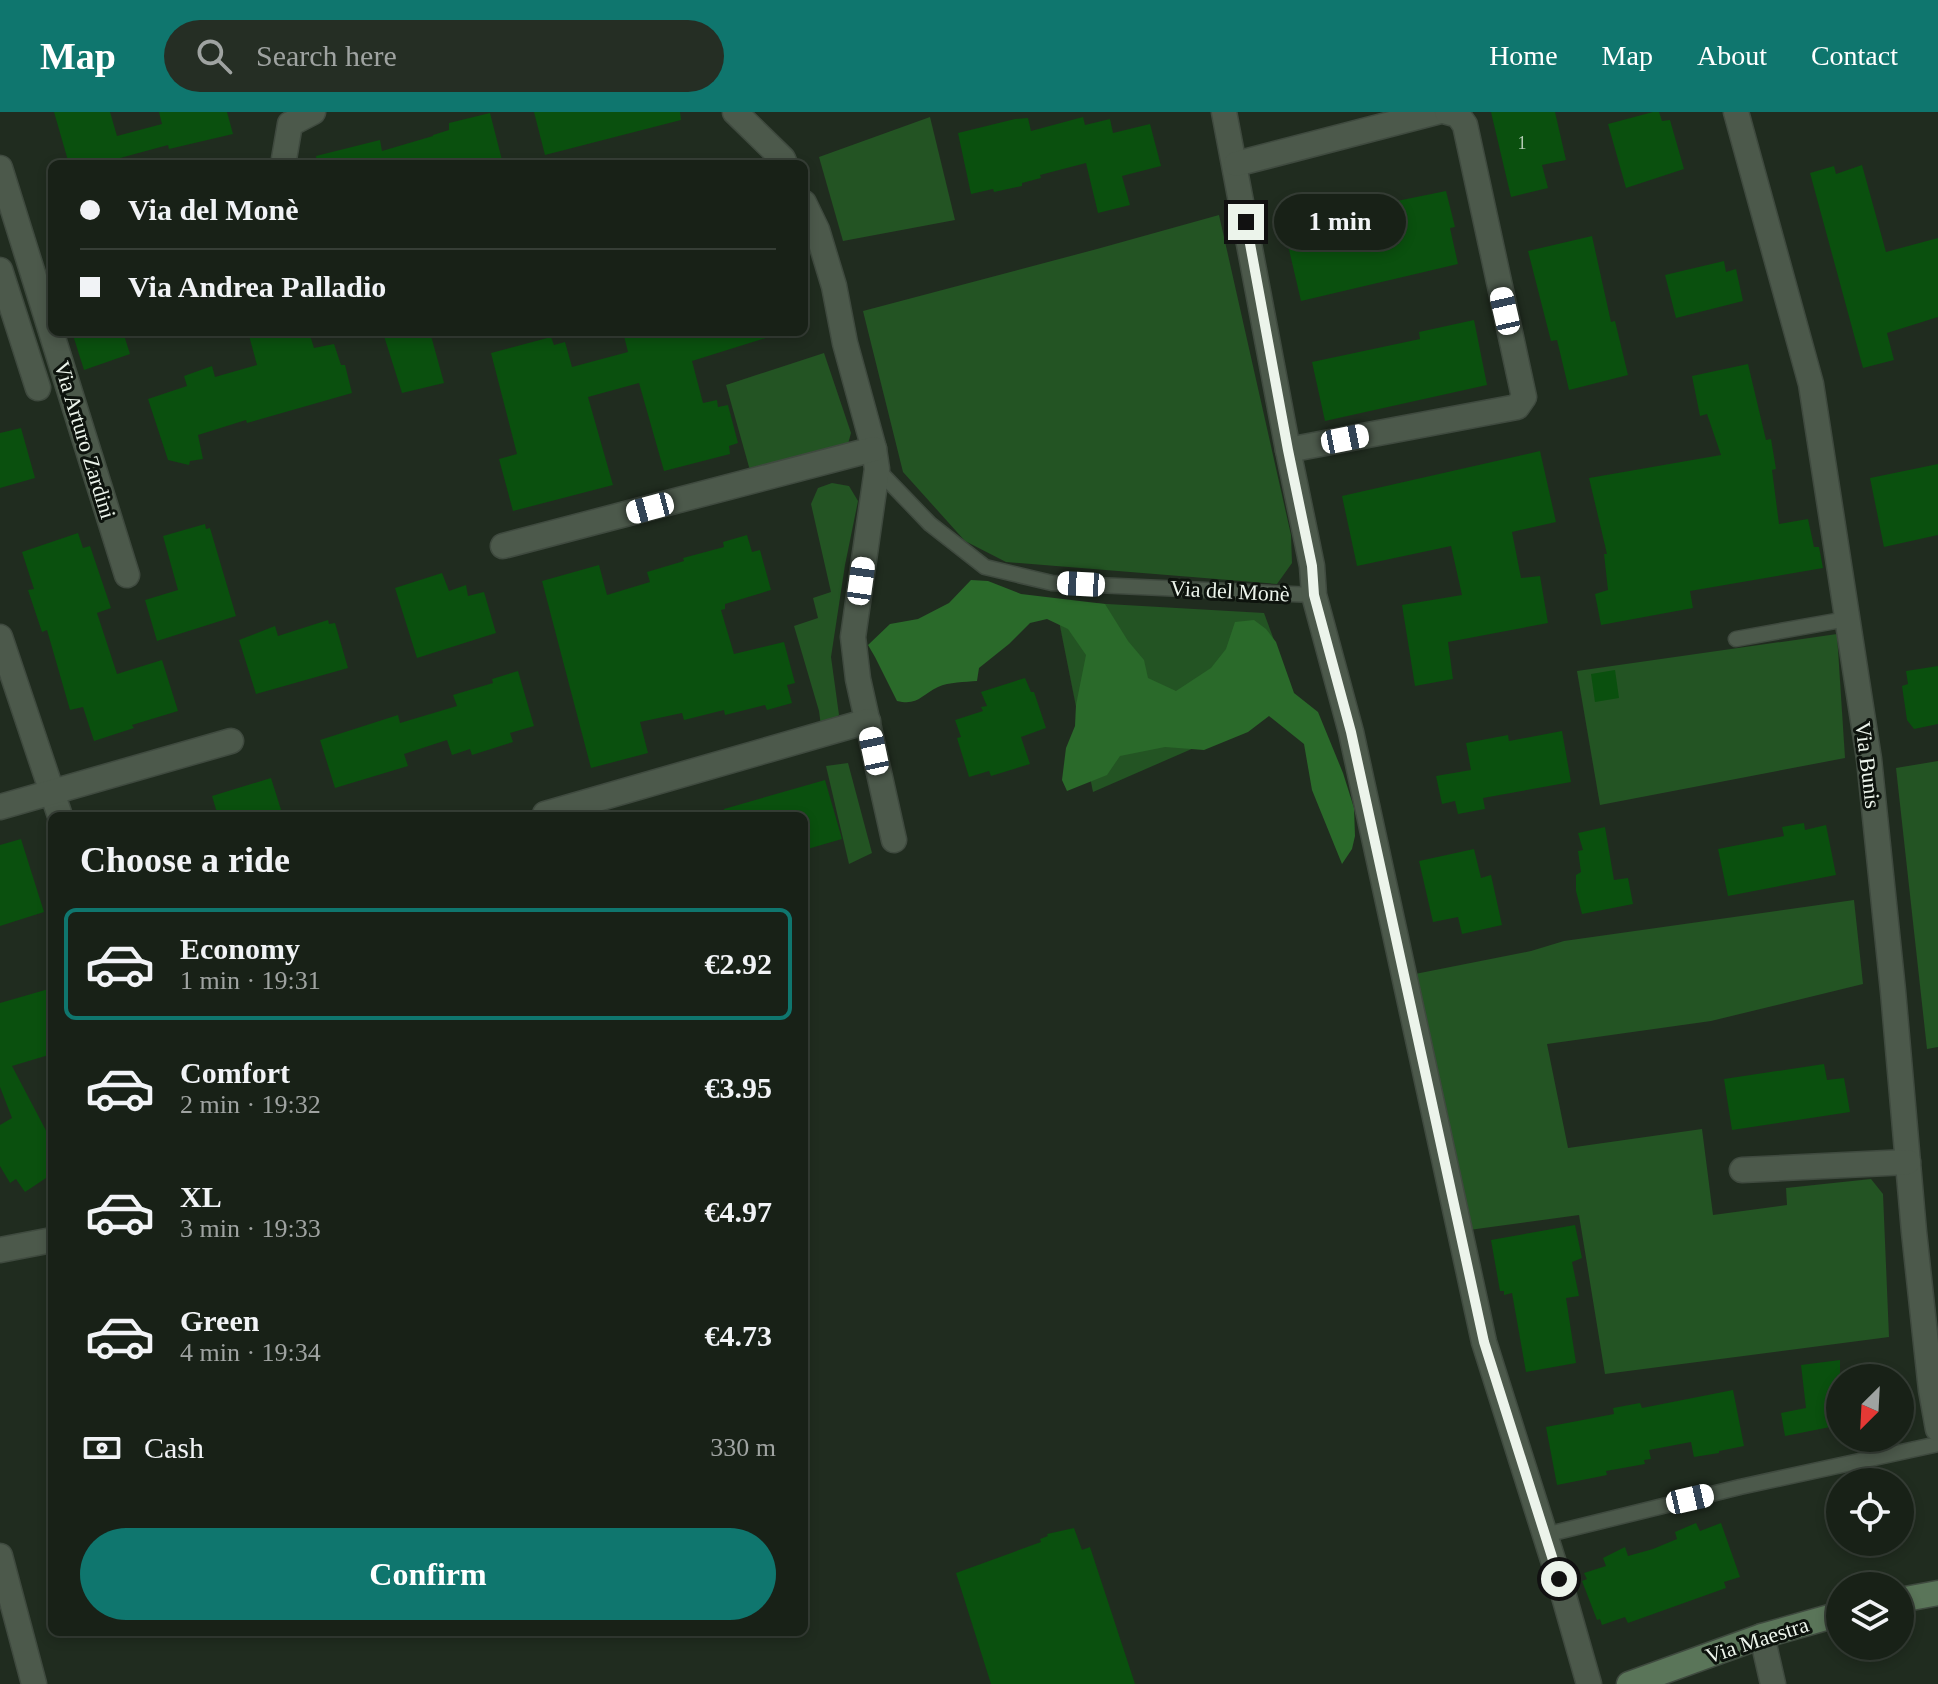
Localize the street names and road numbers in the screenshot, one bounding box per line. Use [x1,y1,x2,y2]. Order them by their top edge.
street label: Via Arturo Zardini [49,358,121,522]
street label: Via del Monè [1170,575,1290,607]
street label: Via Bunis [1850,720,1886,810]
street label: Via Maestra [1702,1612,1812,1668]

